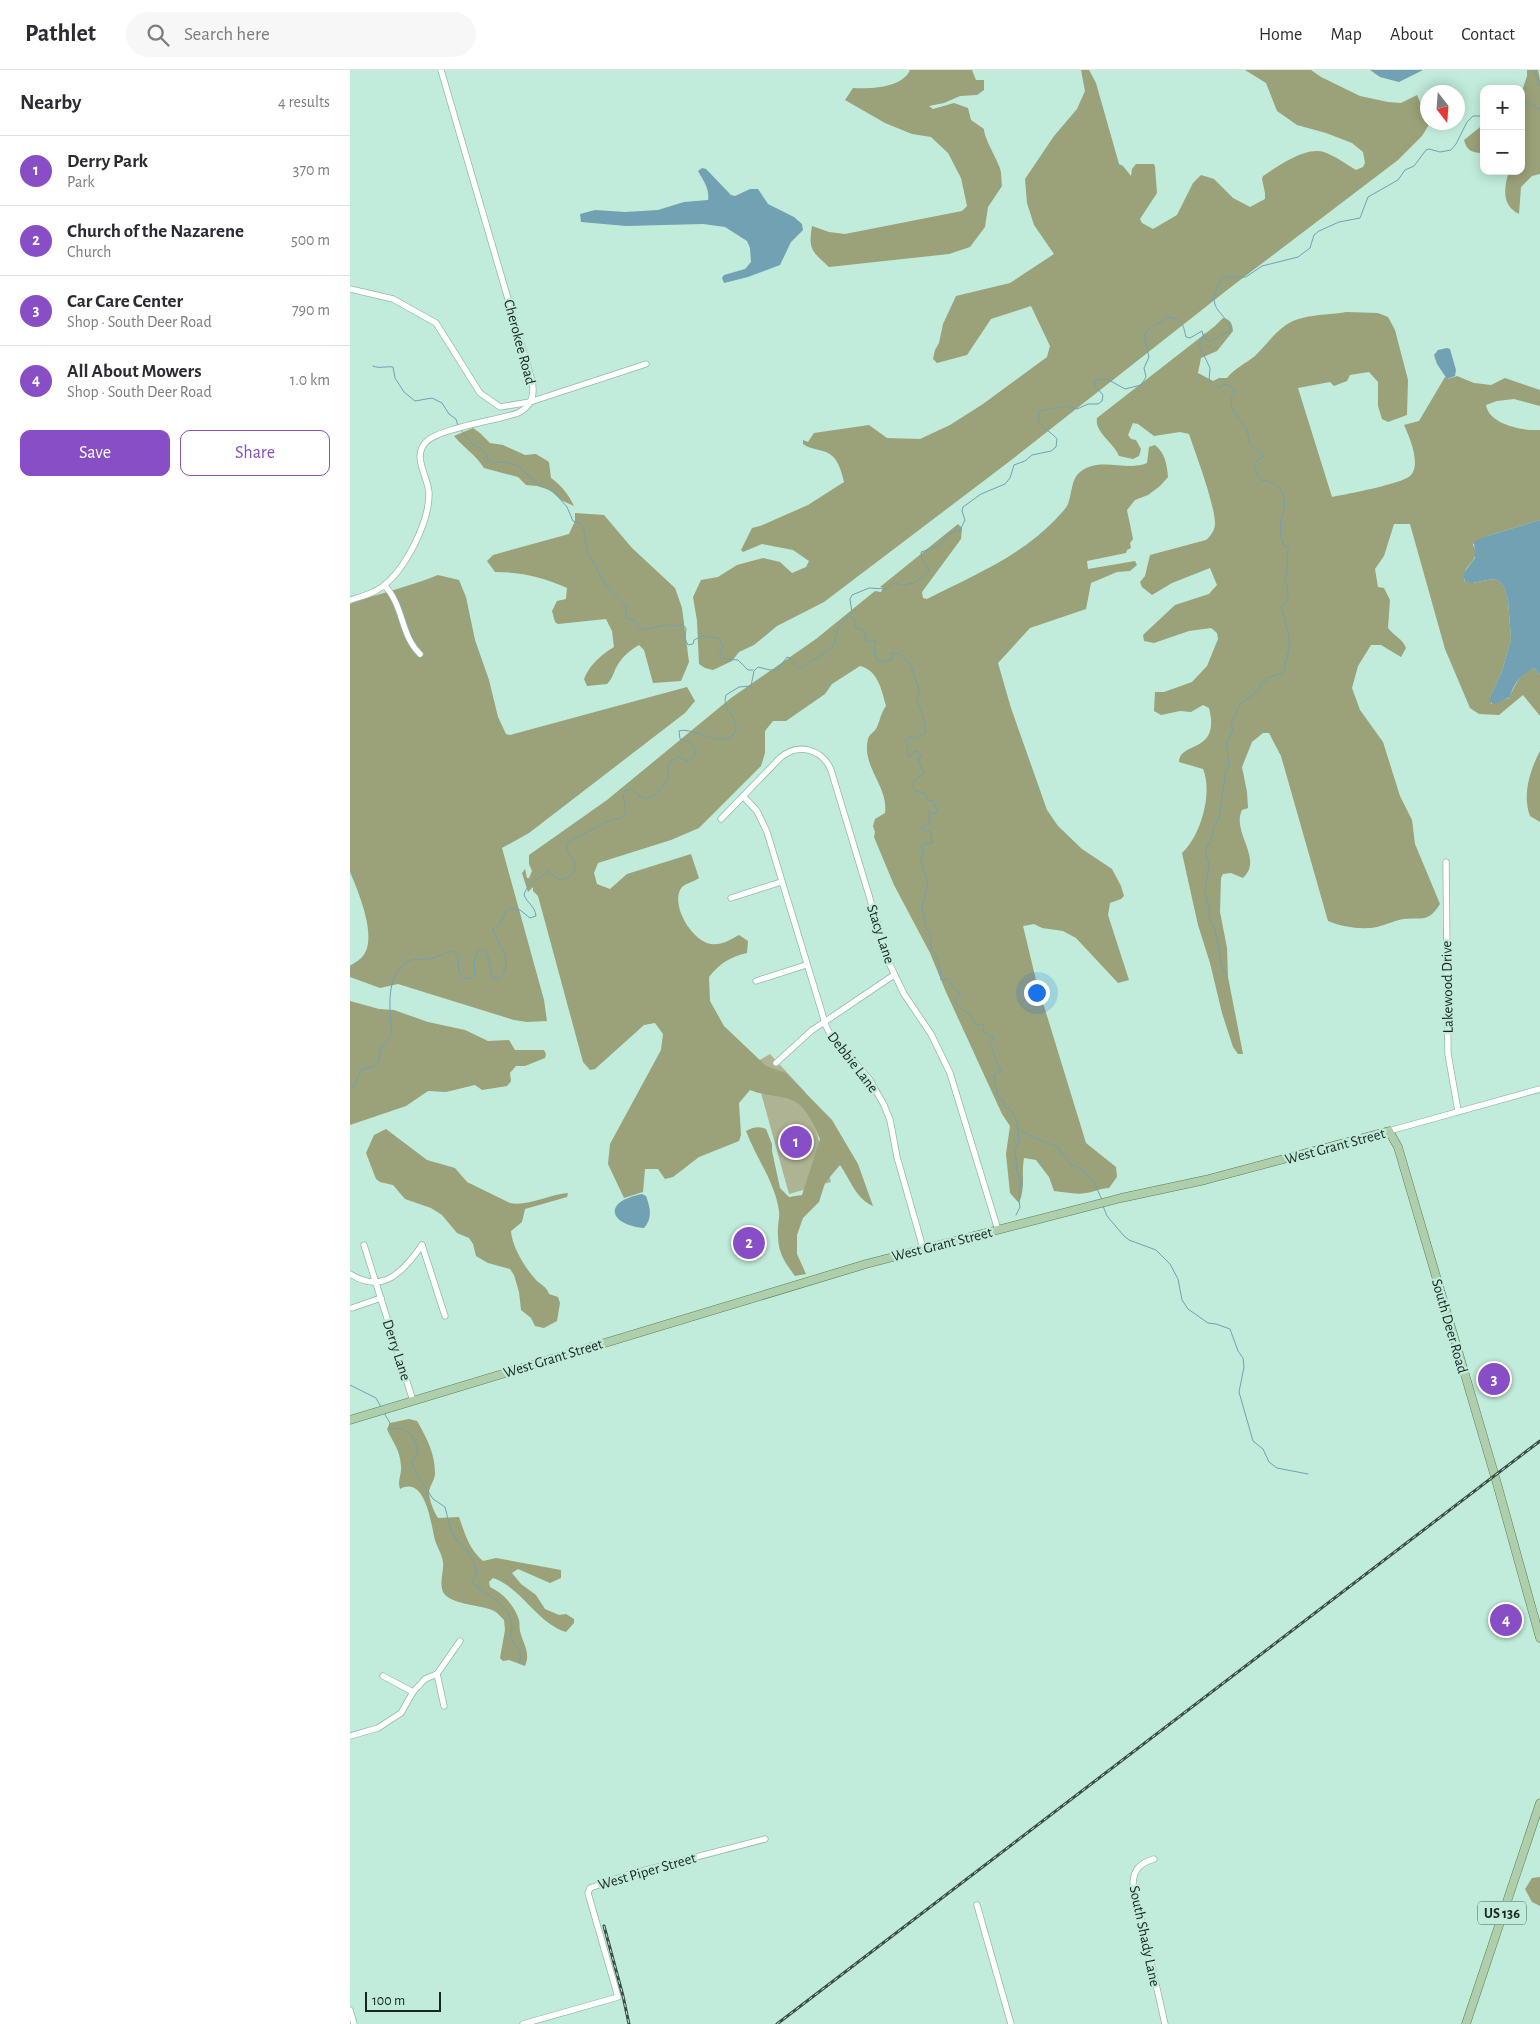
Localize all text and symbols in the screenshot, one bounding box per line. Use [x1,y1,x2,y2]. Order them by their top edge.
search box [126,12,476,57]
icon: search [144,21,172,49]
text: Pathlet [25,22,96,46]
text: Search here [184,25,270,44]
text: Home [1259,26,1302,44]
text: Map [1330,26,1362,44]
text: About [1390,26,1433,44]
text: Contact [1461,26,1515,44]
north arrow [1420,85,1465,130]
map controls [1480,85,1525,175]
button: + [1480,85,1525,130]
text: Nearby [20,92,81,113]
text: 4 results [278,94,330,110]
button: − [1480,130,1525,175]
text: Derry Park [67,152,148,171]
text: 1 [33,162,39,178]
text: 370 m [293,162,330,178]
text: Park [67,174,95,190]
text: Church of the Nazarene [67,222,244,241]
text: 2 [32,232,40,248]
text: 500 m [291,232,330,248]
text: Church [67,244,111,260]
text: Car Care Center [67,292,183,311]
street label: Cherokee Road [501,298,538,387]
text: 3 [33,302,39,318]
text: 790 m [292,302,330,318]
text: Shop · South Deer Road [67,314,212,330]
text: All About Mowers [67,362,201,381]
text: 4 [32,372,40,388]
text: 1.0 km [290,372,330,388]
text: Shop · South Deer Road [67,384,212,400]
button: Save [20,430,170,476]
button: Share [180,430,330,476]
street label: Stacy Lane [864,903,897,966]
street label: Lakewood Drive [1439,940,1456,1033]
your location [1024,980,1050,1006]
street label: Debbie Lane [824,1029,881,1096]
pin: 1 [780,1123,812,1161]
street label: West Grant Street [1283,1126,1387,1167]
pin: 2 [733,1224,765,1262]
street label: West Grant Street [890,1225,994,1264]
street label: South Deer Road [1429,1277,1470,1375]
street label: Derry Lane [380,1318,413,1383]
street label: West Grant Street [502,1336,605,1381]
pin: 3 [1478,1360,1510,1398]
pin: 4 [1490,1601,1522,1639]
street label: West Piper Street [596,1850,698,1893]
street label: South Shady Lane [1126,1884,1163,1988]
road number: US 136 [1478,1902,1526,1925]
scale bar [365,1989,441,2012]
text: 100 m [372,1994,405,2008]

